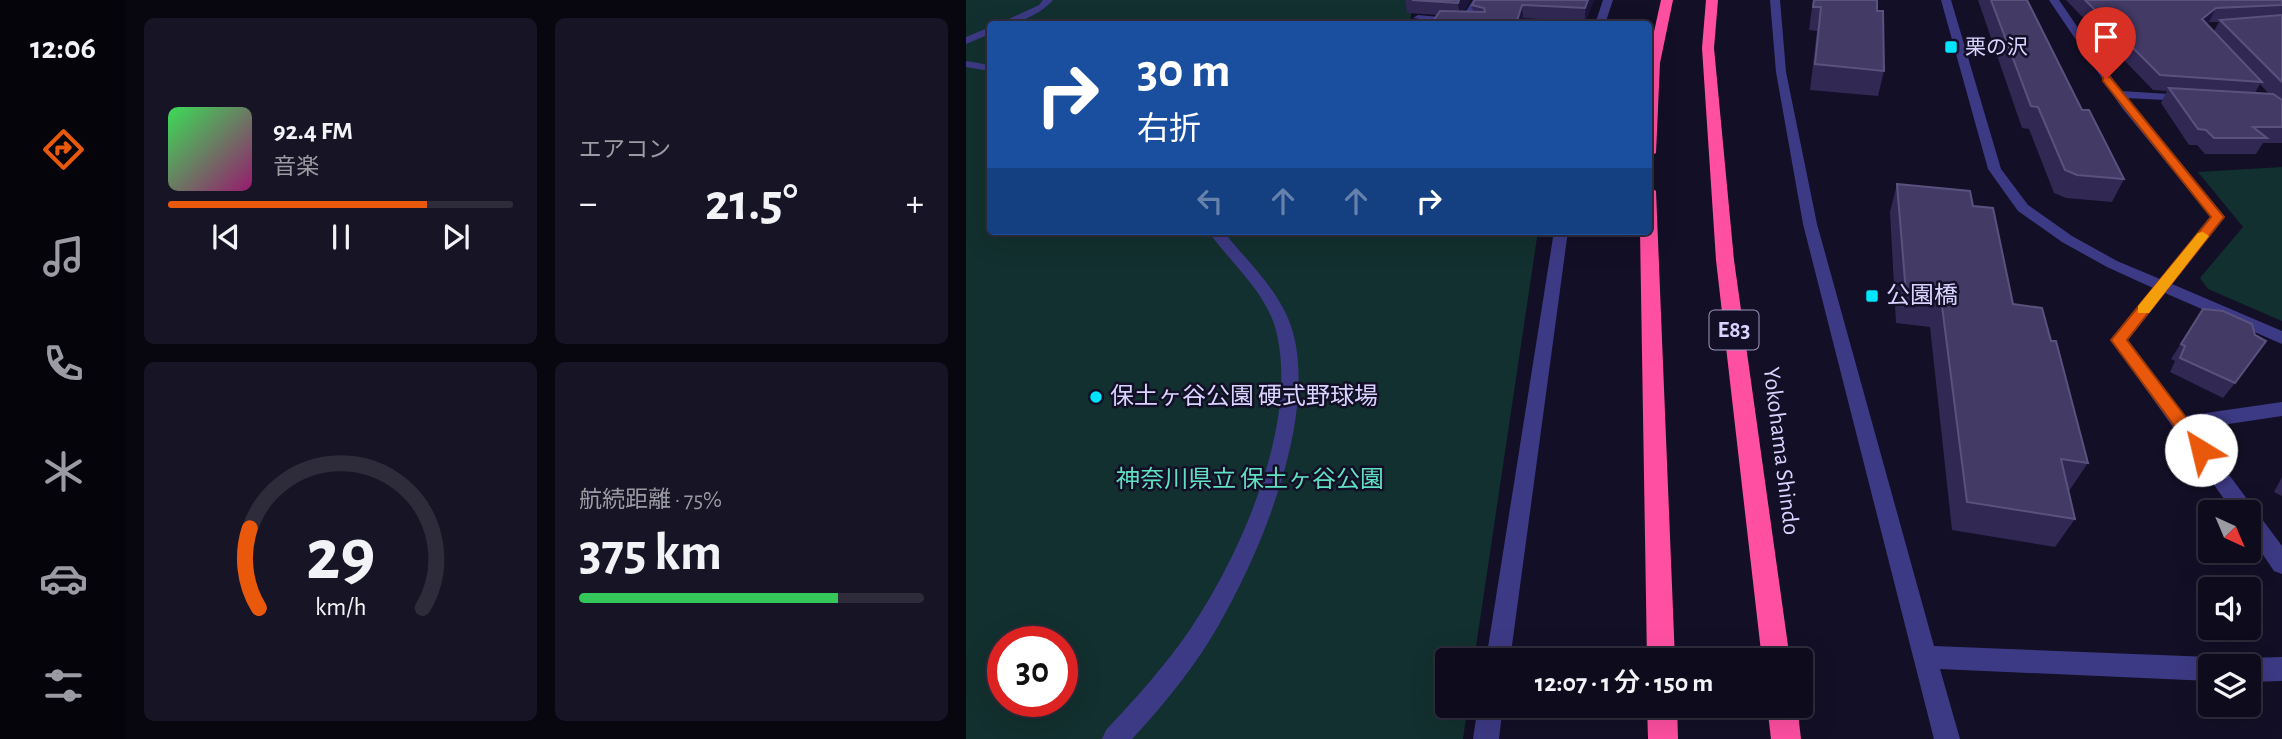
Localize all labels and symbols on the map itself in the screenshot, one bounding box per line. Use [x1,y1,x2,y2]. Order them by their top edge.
pin [2076,7,2136,79]
place label: 栗の沢 [1965,36,2028,58]
marker: 栗の沢 [1943,39,1959,55]
place label: 公園橋 [1886,282,1958,308]
marker: 公園橋 [1864,288,1880,304]
road number: E83 [1710,310,1758,350]
street label: Yokohama Shindo [1759,366,1803,536]
place label: 保土ヶ谷公園 硬式野球場 [1110,383,1378,409]
marker: 保土ヶ谷公園 硬式野球場 [1088,389,1104,405]
position arrow [2164,413,2238,487]
park label: 神奈川県立 保土ヶ谷公園 [1116,466,1384,492]
north arrow [2198,500,2261,564]
speed limit sign: 30 [987,626,1078,717]

